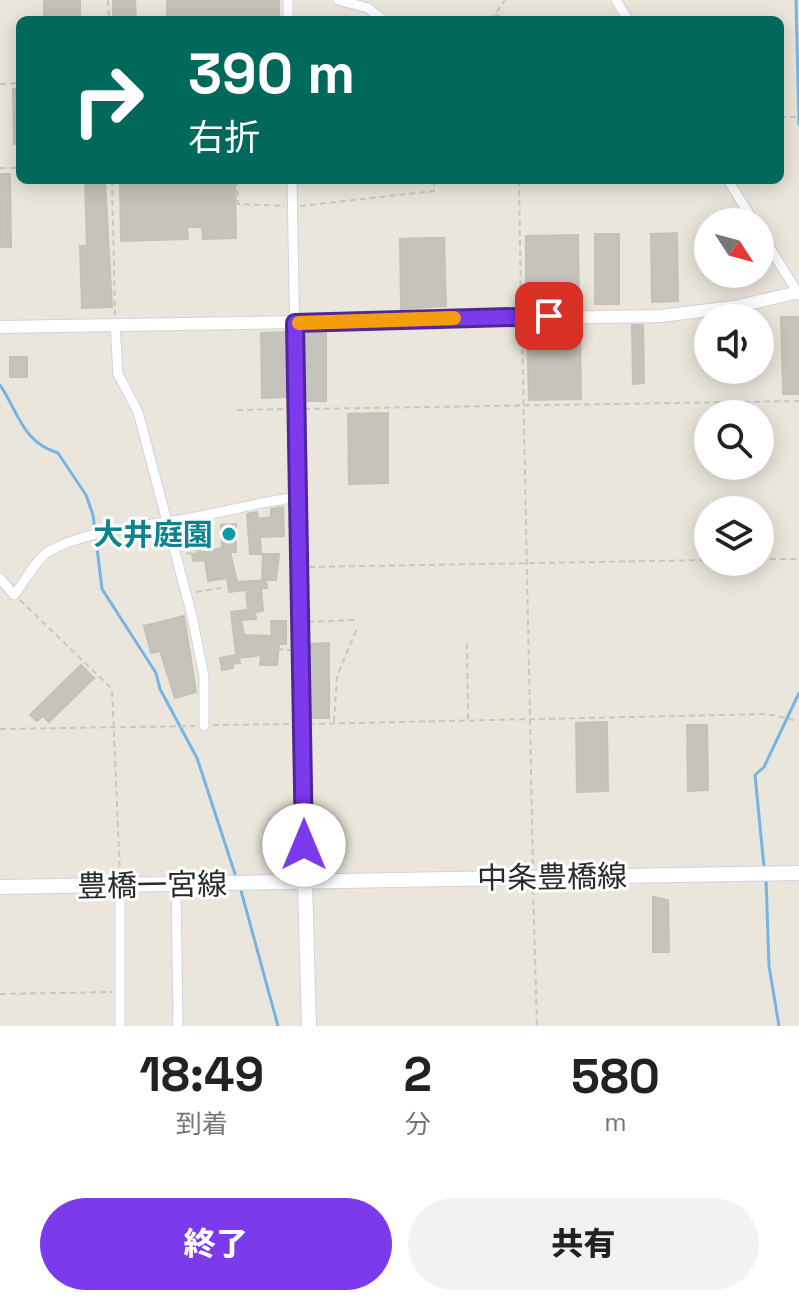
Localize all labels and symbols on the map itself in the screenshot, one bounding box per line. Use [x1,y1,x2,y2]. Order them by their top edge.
north arrow [694,208,774,288]
pin [515,282,583,350]
place label: 大井庭園 [93,515,213,554]
marker: 大井庭園 [220,525,238,543]
position arrow [262,803,346,887]
street label: 中条豊橋線 [477,856,627,898]
street label: 豊橋一宮線 [77,864,227,906]

